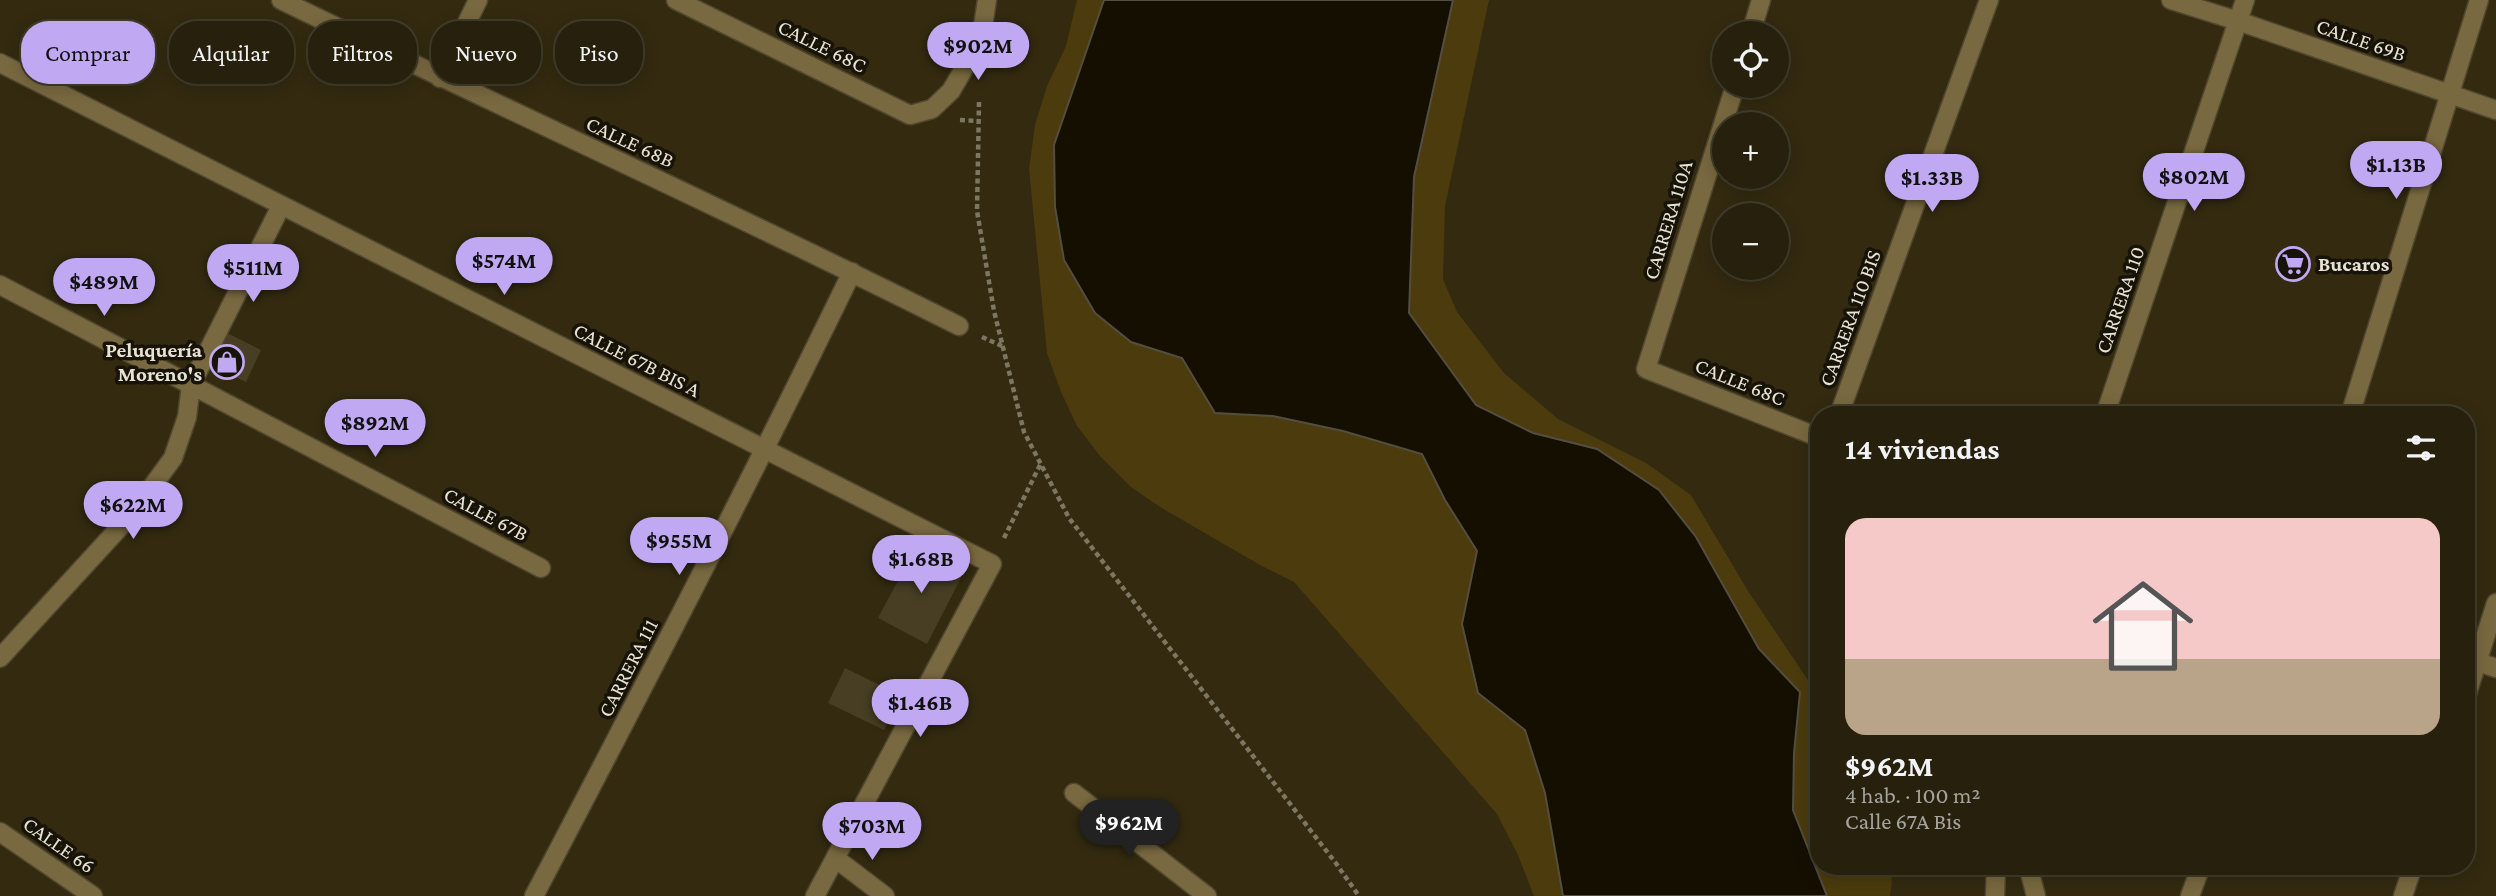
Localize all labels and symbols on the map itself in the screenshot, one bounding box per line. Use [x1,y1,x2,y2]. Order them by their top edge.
street label: CALLE 68C [774,14,870,78]
street label: CALLE 69B [2313,14,2409,66]
pin: $902M [929,22,1027,82]
street label: CALLE 68B [582,111,678,173]
pin: $1.13B [2339,142,2453,201]
pin: $1.33B [1875,154,1989,214]
pin: $802M [2145,154,2243,213]
street label: CARRERA 110A [1638,157,1698,282]
pin: $574M [455,238,553,297]
street label: CARRERA 110 [2091,243,2149,357]
pin: $511M [204,244,302,304]
supermarket icon: Bucaros [2274,245,2312,283]
street label: CARRERA 110 BIS [1814,246,1886,389]
place label: Bucaros [2318,252,2390,276]
pin: $489M [55,258,153,318]
street label: CALLE 67B BIS A [570,318,704,402]
place label: Peluquería Moreno's [105,338,203,386]
shop icon: Peluquería Moreno's [208,343,246,381]
street label: CALLE 68C [1692,353,1788,411]
pin: $892M [326,400,424,459]
pin: $622M [84,482,182,541]
street label: CALLE 67B [440,482,532,546]
pin: $955M [630,518,728,577]
pin: $1.68B [864,536,978,595]
street label: CARRERA 111 [593,615,663,721]
pin: $1.46B [863,680,977,739]
pin: $962M [1080,800,1178,859]
pin: $703M [823,802,921,862]
street label: CALLE 66 [19,812,99,878]

